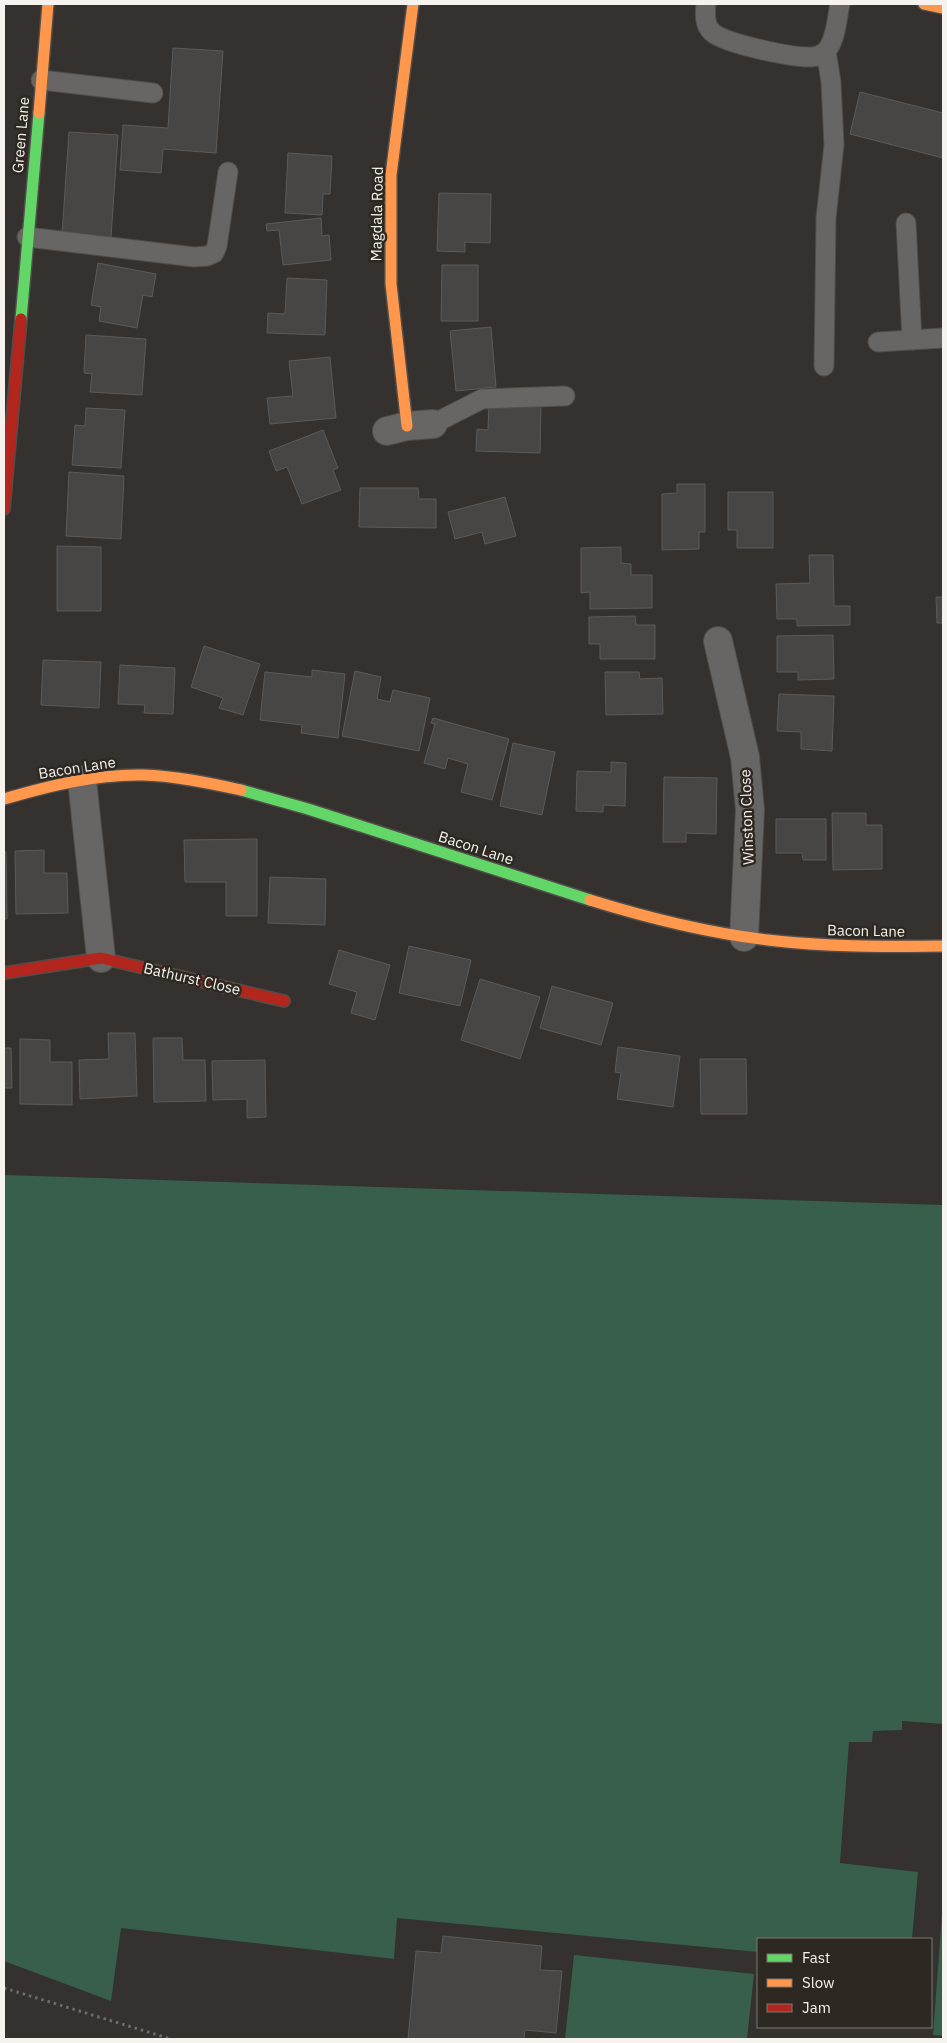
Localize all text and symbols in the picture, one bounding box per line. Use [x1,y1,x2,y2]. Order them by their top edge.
street label: Green Lane [8,96,33,174]
street label: Magdala Road [366,166,387,262]
street label: Bacon Lane [37,752,117,783]
street label: Winston Close [735,769,758,865]
street label: Bacon Lane [436,826,516,869]
street label: Bacon Lane [827,920,905,941]
street label: Bathurst Close [142,958,242,999]
legend [757,1938,932,2028]
text: Fast [802,1948,830,1967]
text: Slow [802,1973,835,1992]
text: Jam [802,1998,831,2017]

